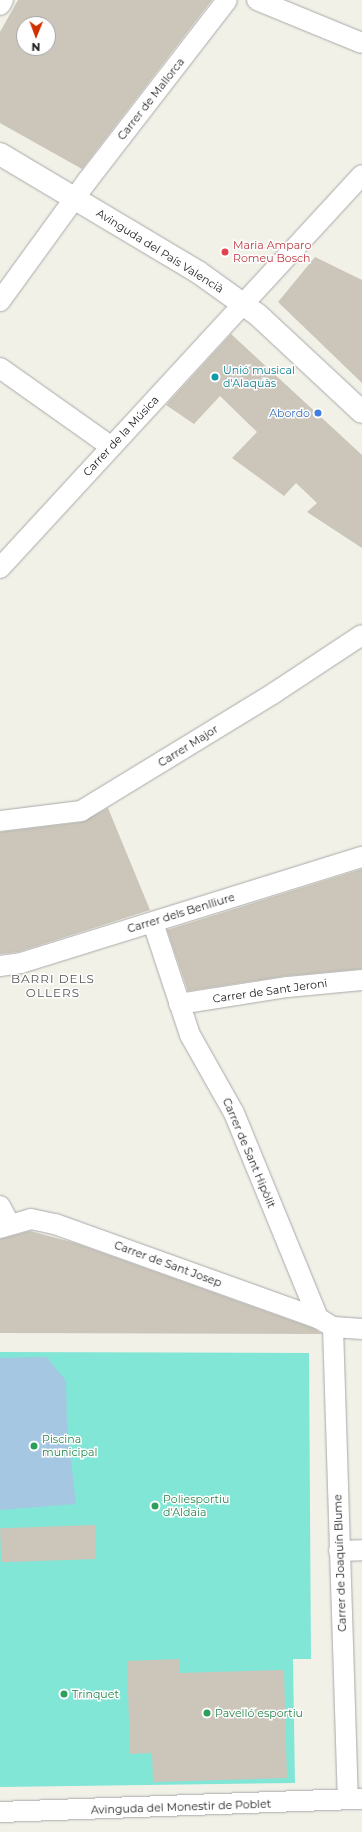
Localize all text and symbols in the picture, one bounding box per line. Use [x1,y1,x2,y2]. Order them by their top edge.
north arrow [16,16,56,56]
text: N [31,40,40,54]
street label: Carrer de Mallorca [115,55,187,143]
street label: Avinguda del País Valencià [94,206,226,296]
place label: Maria Amparo Romeu Bosch [233,239,311,265]
marker: Maria Amparo Romeu Bosch [220,247,230,257]
place label: Unió musical d'Alaquàs [223,364,295,390]
marker: Unió musical d'Alaquàs [210,372,220,382]
street label: Carrer de la Música [80,393,162,479]
place label: Abordo [269,406,310,420]
marker: Abordo [313,408,323,418]
street label: Carrer Major [156,722,220,770]
street label: Carrer dels Benlliure [126,890,236,936]
district label: BARRI DELS OLLERS [11,972,95,1000]
street label: Carrer de Sant Jeroni [212,976,328,1006]
street label: Carrer de Sant Hipòlit [220,1096,278,1210]
street label: Carrer de Sant Josep [112,1238,224,1290]
place label: Piscina municipal [42,1433,97,1459]
marker: Piscina municipal [29,1441,39,1451]
place label: Poliesportiu d'Aldaia [163,1493,229,1519]
street label: Carrer de Joaquín Blume [331,1494,349,1632]
marker: Poliesportiu d'Aldaia [150,1501,160,1511]
place label: Trinquet [72,1687,119,1701]
marker: Trinquet [59,1689,69,1699]
place label: Pavelló esportiu [215,1706,303,1720]
marker: Pavelló esportiu [202,1708,212,1718]
street label: Avinguda del Monestir de Poblet [91,1797,271,1817]

